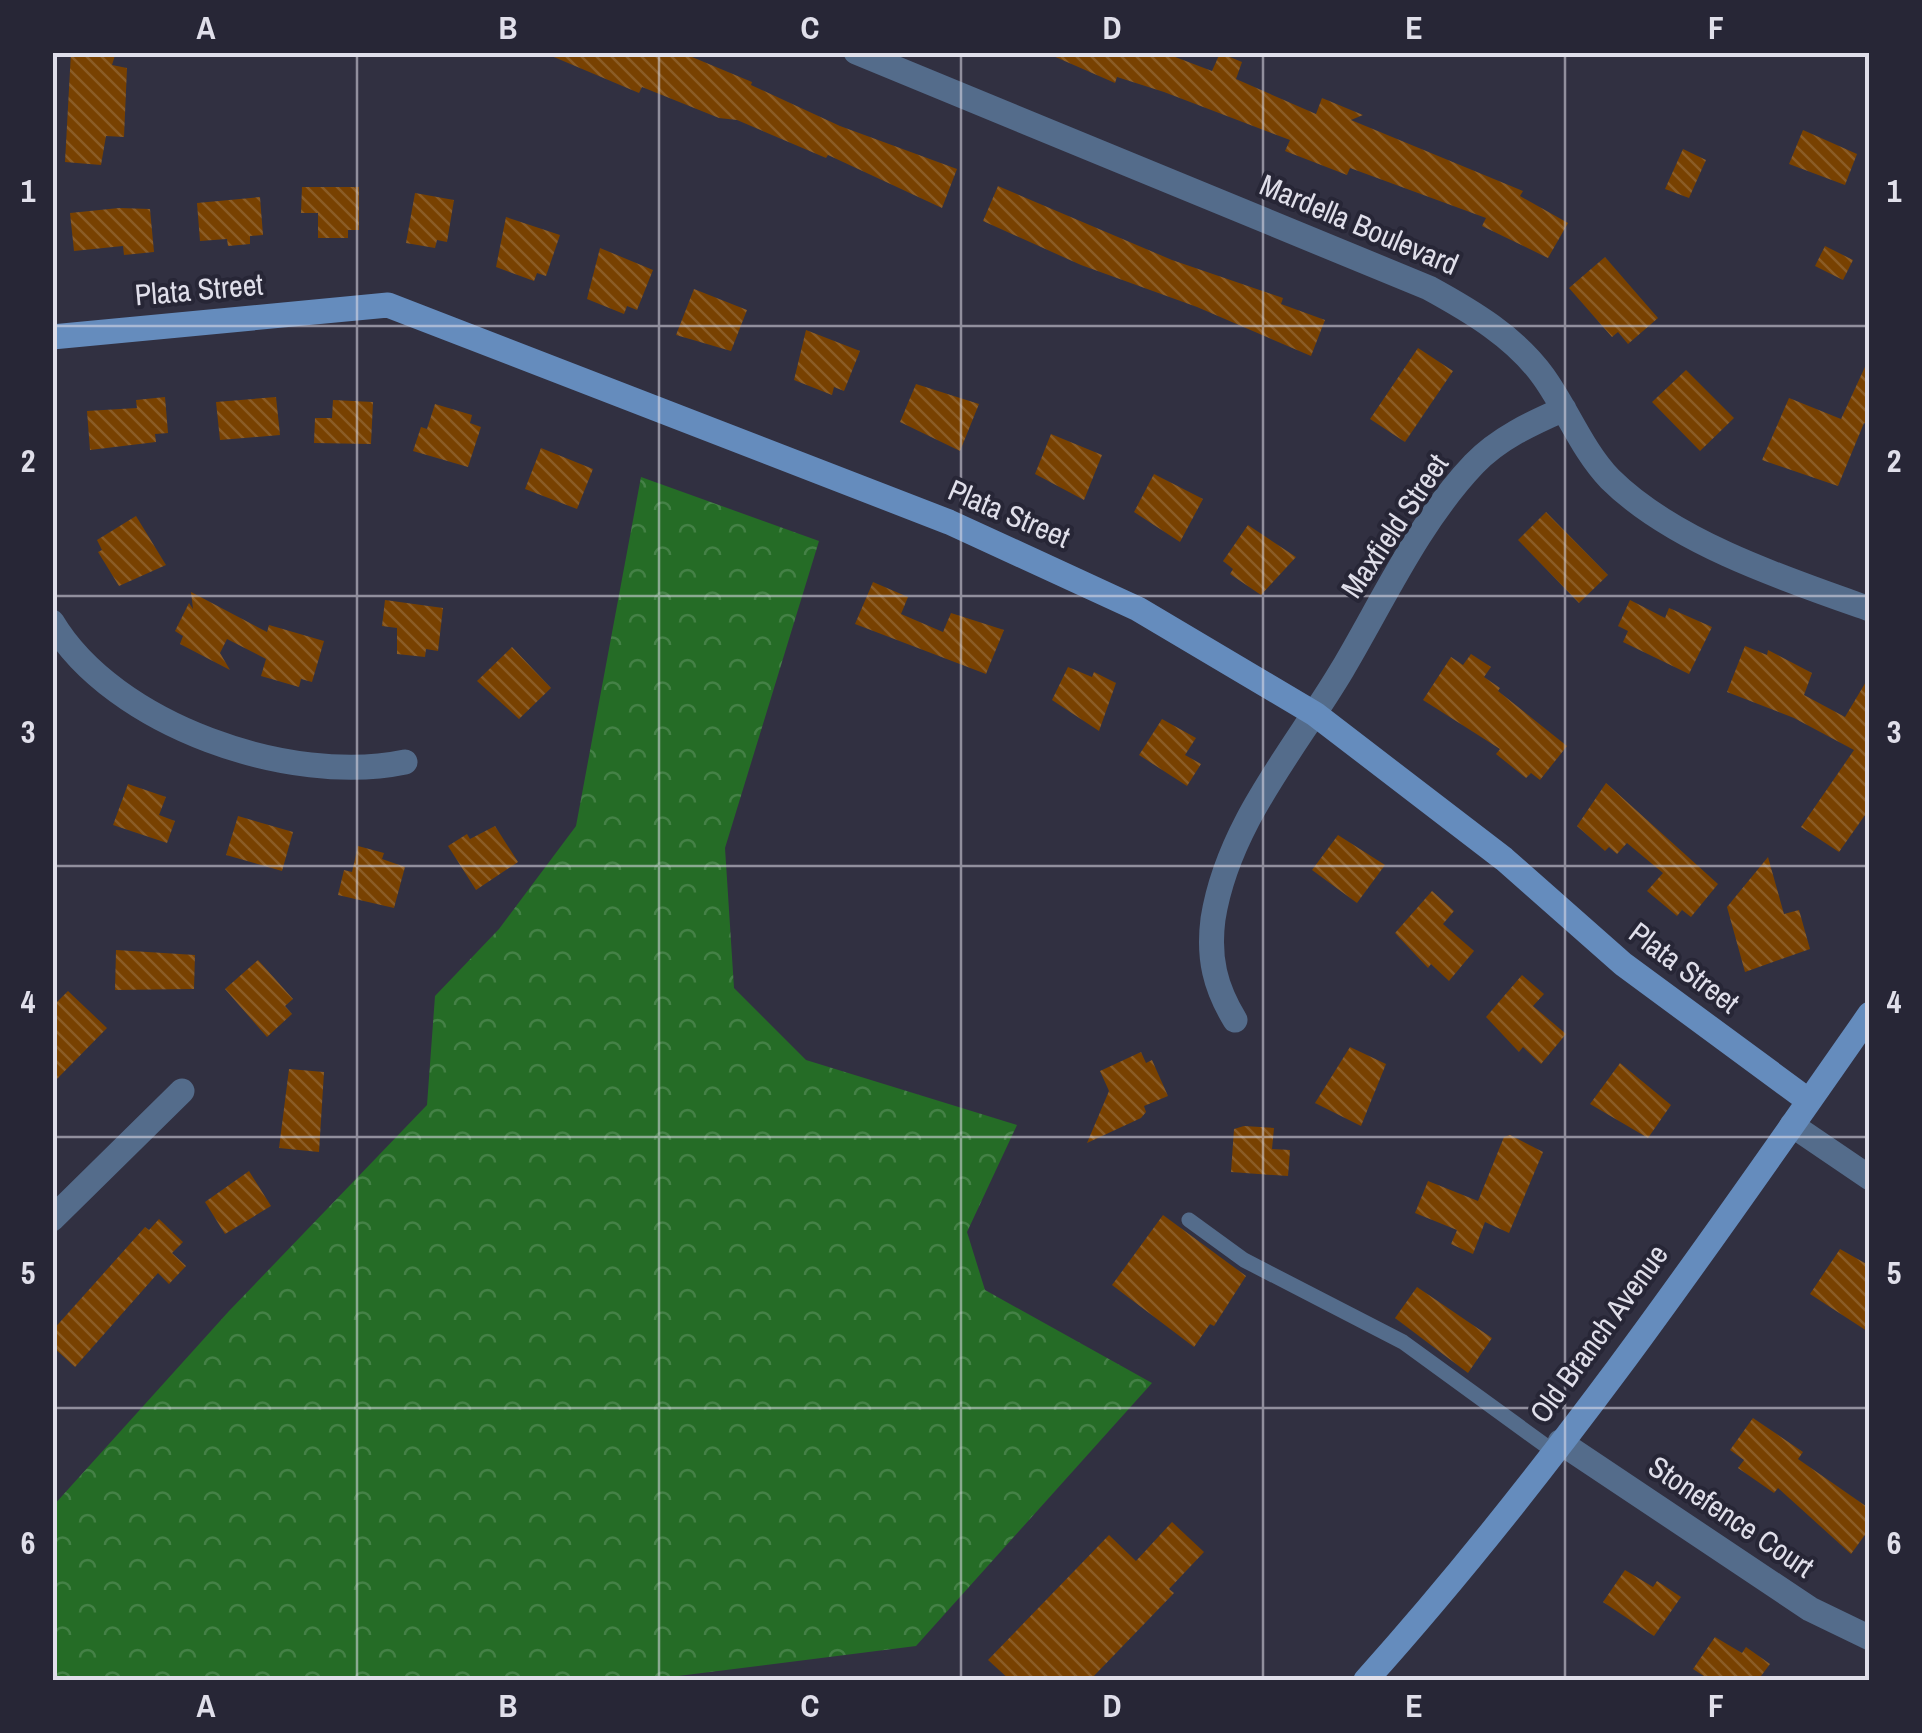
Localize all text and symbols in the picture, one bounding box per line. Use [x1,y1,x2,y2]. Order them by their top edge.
text: A [197,6,216,49]
text: B [499,6,517,49]
text: C [801,6,819,49]
text: D [1103,6,1121,49]
text: E [1405,6,1423,49]
text: F [1708,6,1724,49]
street label: Mardella Boulevard [1254,164,1465,284]
text: 1 [21,169,36,212]
text: 1 [1887,169,1902,212]
street label: Plata Street [133,263,265,315]
text: 2 [21,439,35,482]
text: 2 [1887,439,1901,482]
street label: Maxfield Street [1331,446,1457,605]
street label: Plata Street [942,470,1077,557]
text: 3 [21,710,35,753]
text: 3 [1887,710,1901,753]
street label: Plata Street [1621,913,1748,1022]
text: 4 [21,980,36,1023]
text: 4 [1887,980,1902,1023]
street label: Old Branch Avenue [1520,1236,1677,1431]
text: 5 [21,1251,35,1294]
text: 5 [1887,1251,1901,1294]
street label: Stonefence Court [1641,1446,1822,1586]
text: 6 [21,1521,35,1564]
text: 6 [1887,1521,1901,1564]
text: A [197,1684,216,1727]
text: B [499,1684,517,1727]
text: C [801,1684,819,1727]
text: D [1103,1684,1121,1727]
text: E [1405,1684,1423,1727]
text: F [1708,1684,1724,1727]

